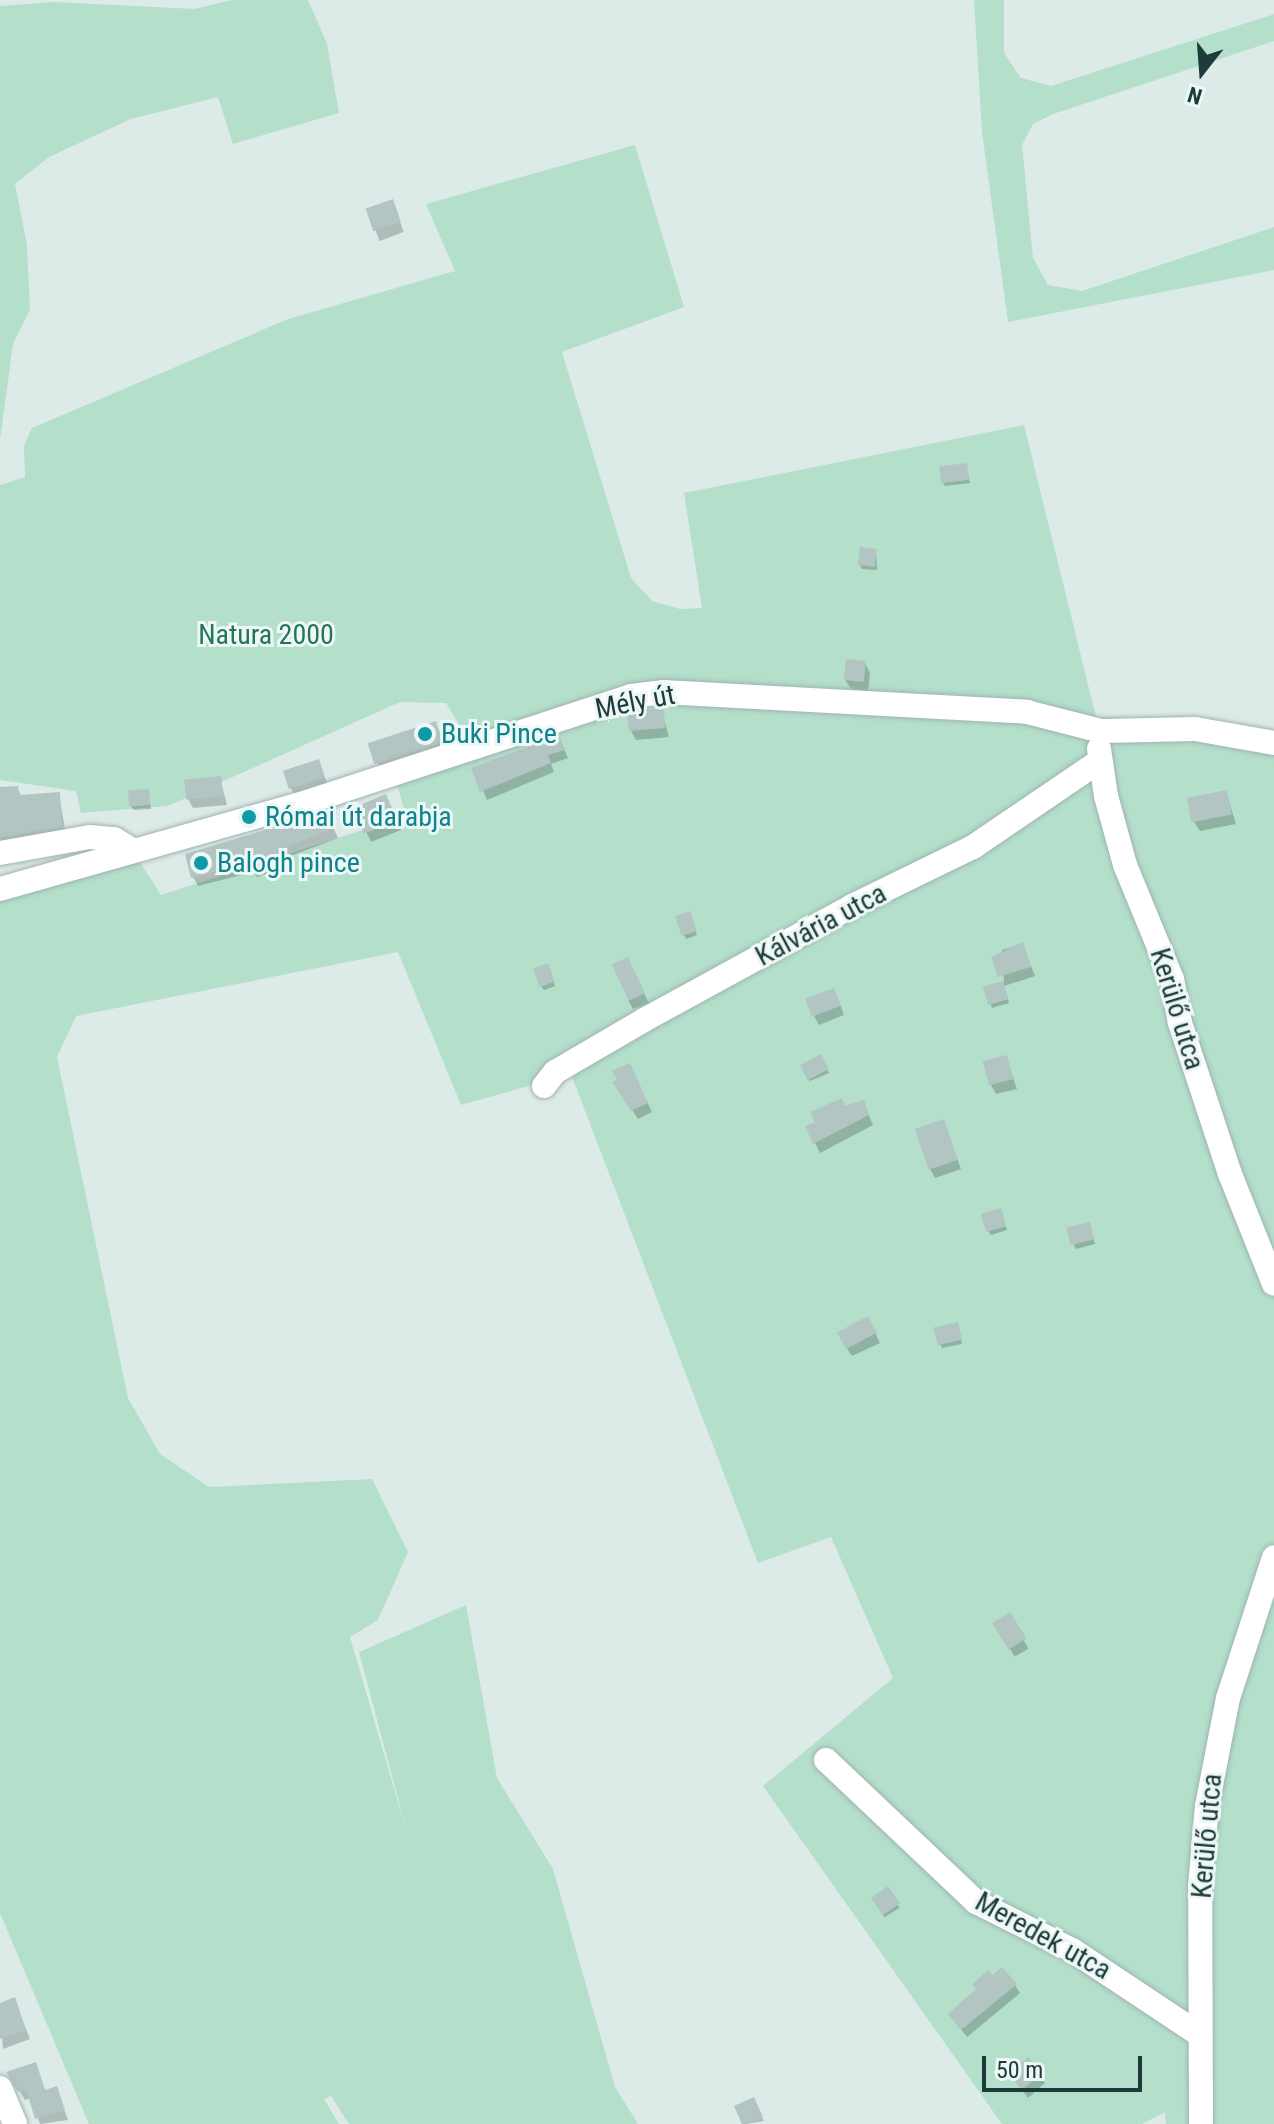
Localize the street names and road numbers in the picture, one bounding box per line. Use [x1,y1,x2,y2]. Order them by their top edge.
street label: Mély út [592,678,678,726]
street label: Kálvária utca [750,877,892,973]
street label: Kerülő utca [1143,944,1211,1074]
street label: Kerülő utca [1185,1772,1229,1900]
street label: Meredek utca [969,1885,1117,1987]

